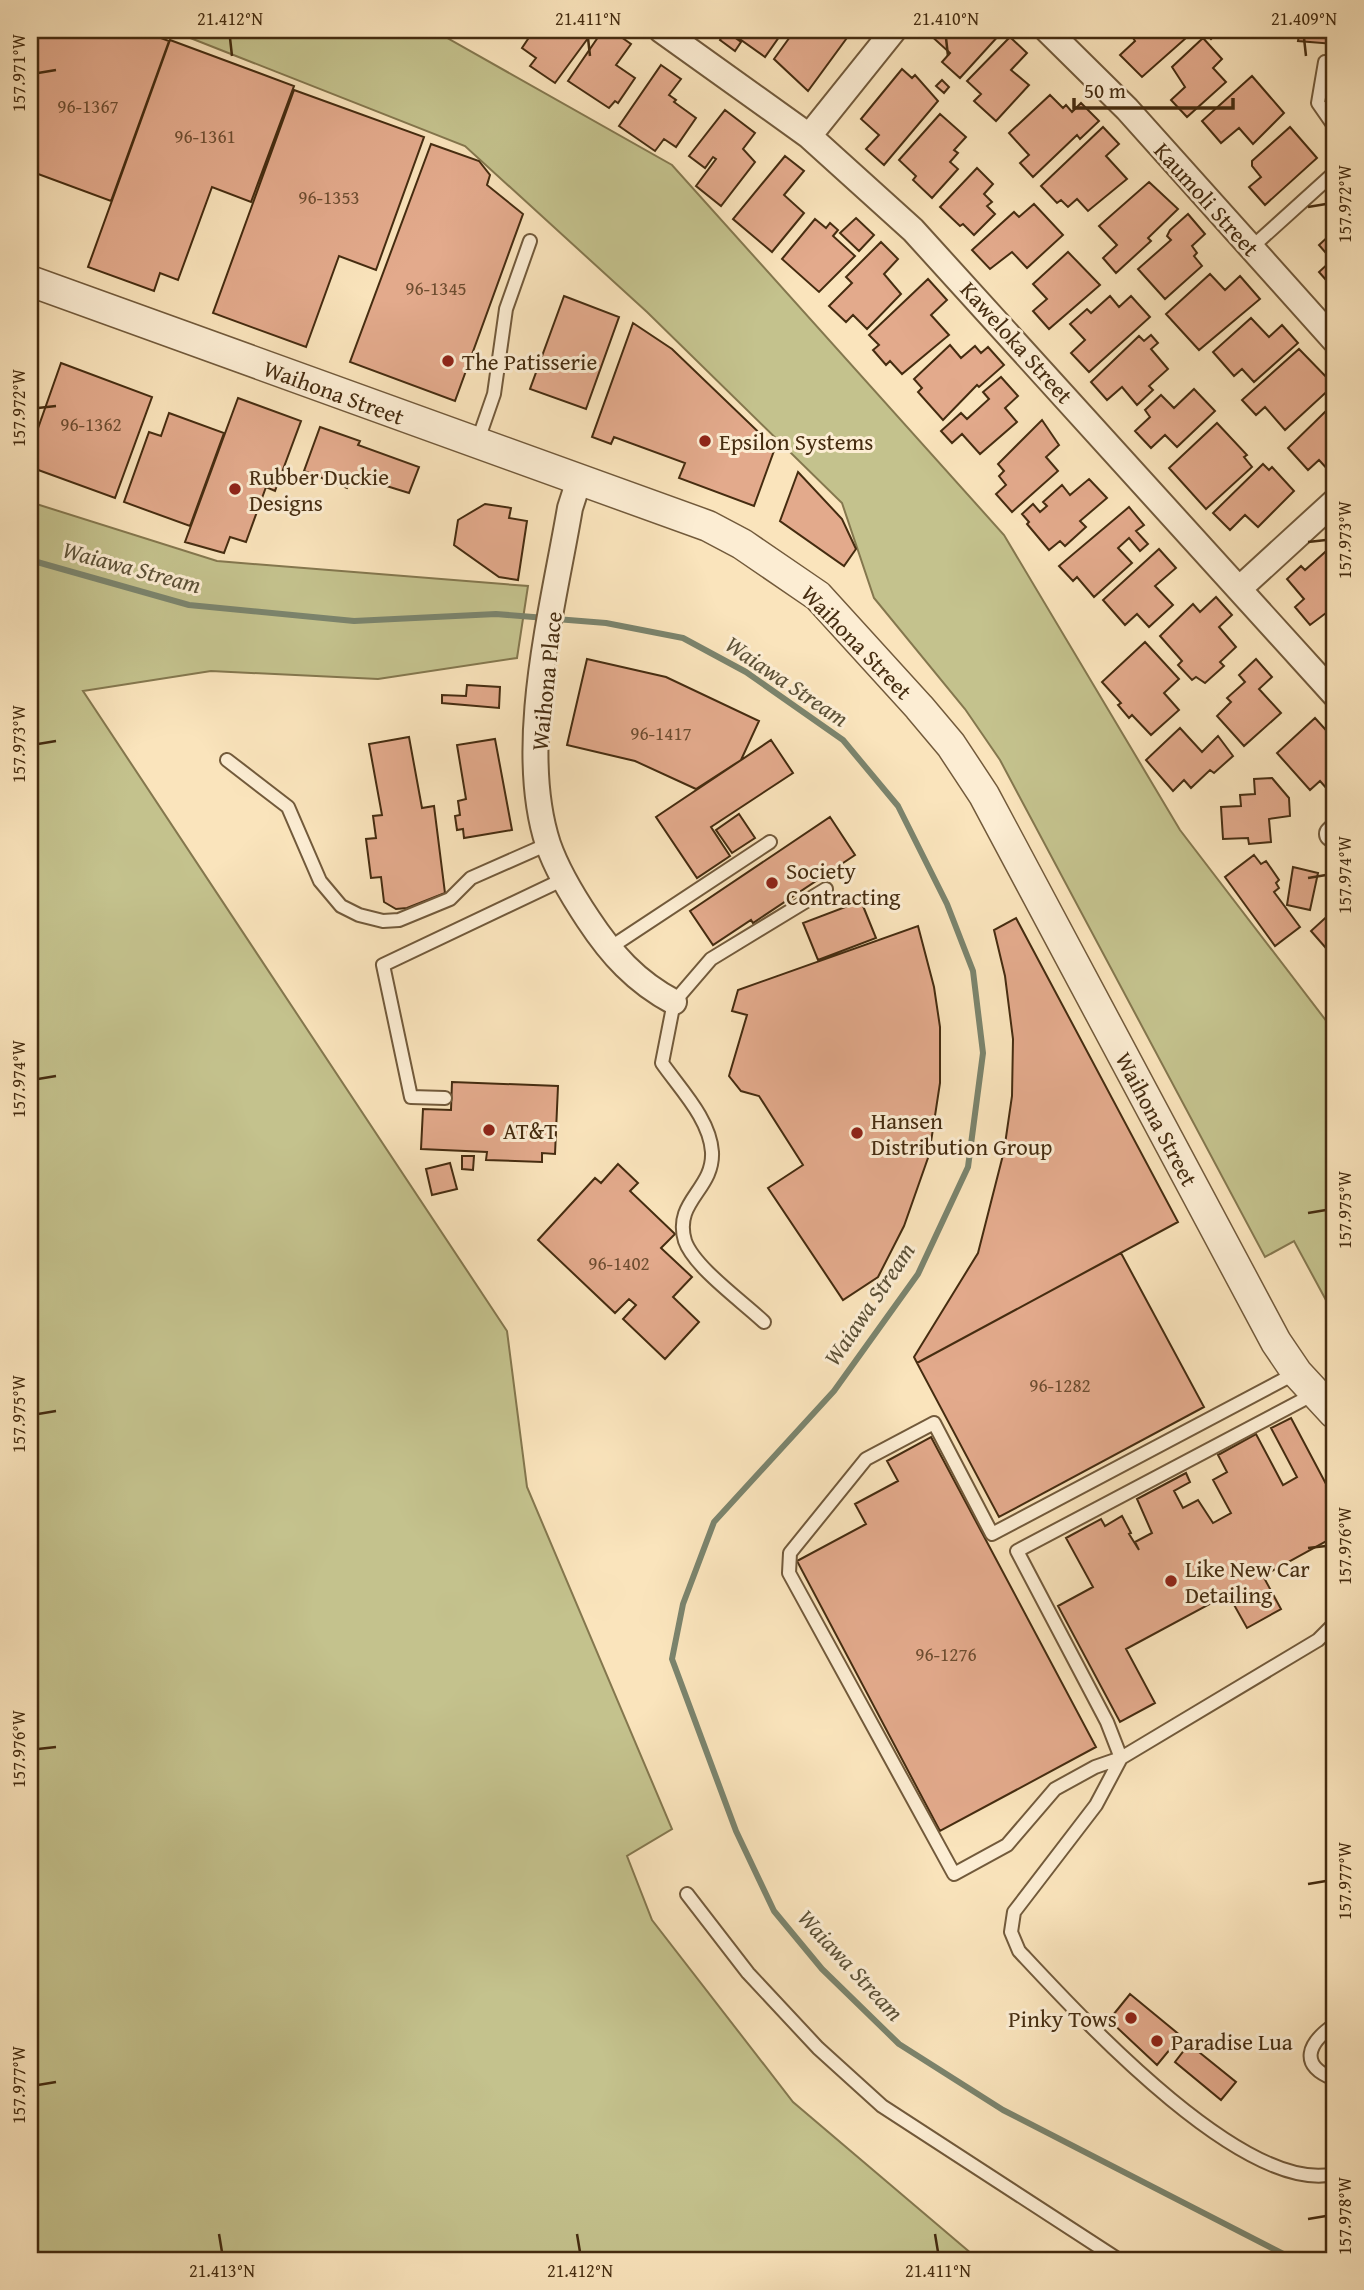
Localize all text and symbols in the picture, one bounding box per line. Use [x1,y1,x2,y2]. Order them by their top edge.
text: 21.412°N [197,5,263,32]
text: 21.411°N [555,5,621,32]
text: 21.410°N [913,5,979,32]
text: 21.409°N [1271,5,1337,32]
text: 157.971°W [5,33,32,112]
scale bar [1074,66,1233,110]
text: 50 m [1084,75,1126,106]
house number: 96-1367 [57,92,119,120]
house number: 96-1361 [174,122,236,150]
street label: Kaumoli Street [1147,135,1267,263]
text: 157.972°W [1331,164,1358,243]
house number: 96-1353 [298,183,360,211]
street label: Kaweloka Street [953,273,1081,411]
house number: 96-1345 [405,274,467,302]
place label: The Patisserie [462,345,597,378]
street label: Waihona Street [259,351,409,433]
marker: The Patisserie [440,353,456,369]
text: 157.972°W [5,368,32,447]
house number: 96-1362 [60,410,122,438]
place label: Epsilon Systems [719,425,873,458]
marker: Epsilon Systems [697,433,713,449]
place label: Rubber Duckie Designs [249,460,389,519]
marker: Rubber Duckie Designs [227,481,243,497]
text: 157.973°W [1331,500,1358,579]
water label: Waiawa Stream [59,532,205,602]
street label: Waihona Street [794,577,920,707]
street label: Waihona Place [522,610,570,752]
water label: Waiawa Stream [718,627,856,735]
text: 157.973°W [5,704,32,783]
house number: 96-1417 [630,719,692,747]
text: 157.974°W [1331,835,1358,914]
place label: Society Contracting [786,854,901,913]
marker: Society Contracting [764,875,780,891]
text: 157.974°W [5,1039,32,1118]
street label: Waihona Street [1108,1046,1206,1192]
place label: Hansen Distribution Group [871,1104,1053,1163]
place label: AT&T [503,1114,557,1147]
marker: AT&T [481,1122,497,1138]
marker: Hansen Distribution Group [849,1125,865,1141]
text: 157.975°W [1331,1170,1358,1249]
water label: Waiawa Stream [815,1235,923,1373]
house number: 96-1402 [588,1249,650,1277]
house number: 96-1282 [1029,1371,1091,1399]
text: 157.975°W [5,1374,32,1453]
text: 157.976°W [1331,1506,1358,1585]
place label: Like New Car Detailing [1185,1552,1310,1611]
marker: Like New Car Detailing [1163,1573,1179,1589]
house number: 96-1276 [915,1640,977,1668]
text: 157.976°W [5,1709,32,1788]
text: 157.977°W [1331,1841,1358,1920]
water label: Waiawa Stream [790,1901,912,2029]
place label: Pinky Tows [1008,2002,1117,2035]
marker: Pinky Tows [1123,2010,1139,2026]
place label: Paradise Lua [1171,2025,1293,2058]
marker: Paradise Lua [1149,2033,1165,2049]
text: 157.977°W [5,2045,32,2124]
text: 157.978°W [1331,2176,1358,2255]
text: 21.413°N [189,2257,255,2284]
text: 21.412°N [547,2257,613,2284]
text: 21.411°N [905,2257,971,2284]

